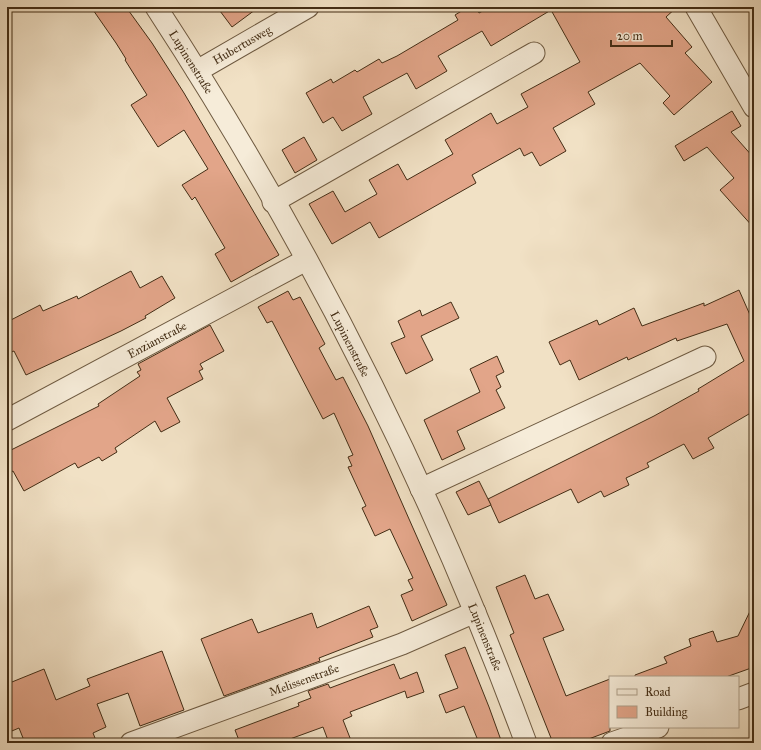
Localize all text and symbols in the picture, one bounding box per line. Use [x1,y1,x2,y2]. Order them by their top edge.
street label: Hubertusweg [210,22,275,68]
scale bar [611,22,672,48]
street label: Lupinenstraße [166,28,216,96]
text: 20 m [617,29,643,43]
street label: Lupinenstraße [327,309,373,379]
street label: Enzianstraße [125,319,189,361]
street label: Lupinenstraße [465,601,505,673]
street label: Melissenstraße [267,661,341,699]
legend [609,676,739,728]
text: Road [645,685,671,699]
text: Building [645,705,688,720]

